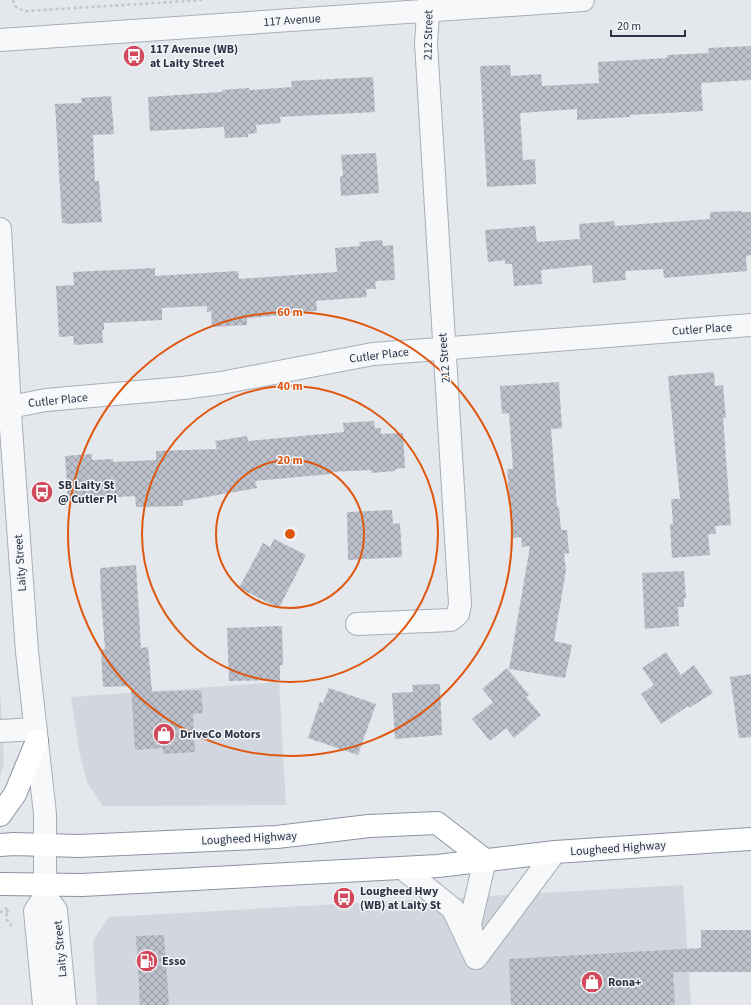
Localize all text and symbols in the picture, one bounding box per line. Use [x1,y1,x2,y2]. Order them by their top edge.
street label: 117 Avenue [263,10,321,31]
street label: 212 Street [420,10,437,60]
scale bar [611,12,685,38]
text: 20 m [617,18,641,35]
place label: 117 Avenue (WB) at Laity Street [150,41,238,72]
bus stop icon: 117 Avenue (WB) at Laity Street [121,43,147,69]
text: 60 m [277,304,303,321]
street label: Cutler Place [672,319,733,340]
street label: 212 Street [434,332,455,384]
street label: Cutler Place [348,343,410,368]
text: 40 m [277,378,303,395]
street label: Cutler Place [27,389,89,412]
text: 20 m [277,452,303,469]
place label: SB Laity St @ Cutler Pl [58,477,117,508]
bus stop icon: SB Laity St @ Cutler Pl [29,479,55,505]
centre of rings [283,527,297,541]
street label: Laity Street [10,534,31,592]
shop icon: DriveCo Motors [151,721,177,747]
place label: DriveCo Motors [180,726,261,743]
street label: Lougheed Highway [201,827,298,849]
street label: Lougheed Highway [570,837,667,860]
place label: Lougheed Hwy (WB) at Laity St [360,883,441,914]
bus stop icon: Lougheed Hwy (WB) at Laity St [331,885,357,911]
street label: Laity Street [50,920,71,978]
fuel station icon: Esso [134,948,160,974]
place label: Esso [162,953,186,970]
shop icon: Rona+ [579,969,605,995]
place label: Rona+ [608,974,641,991]

